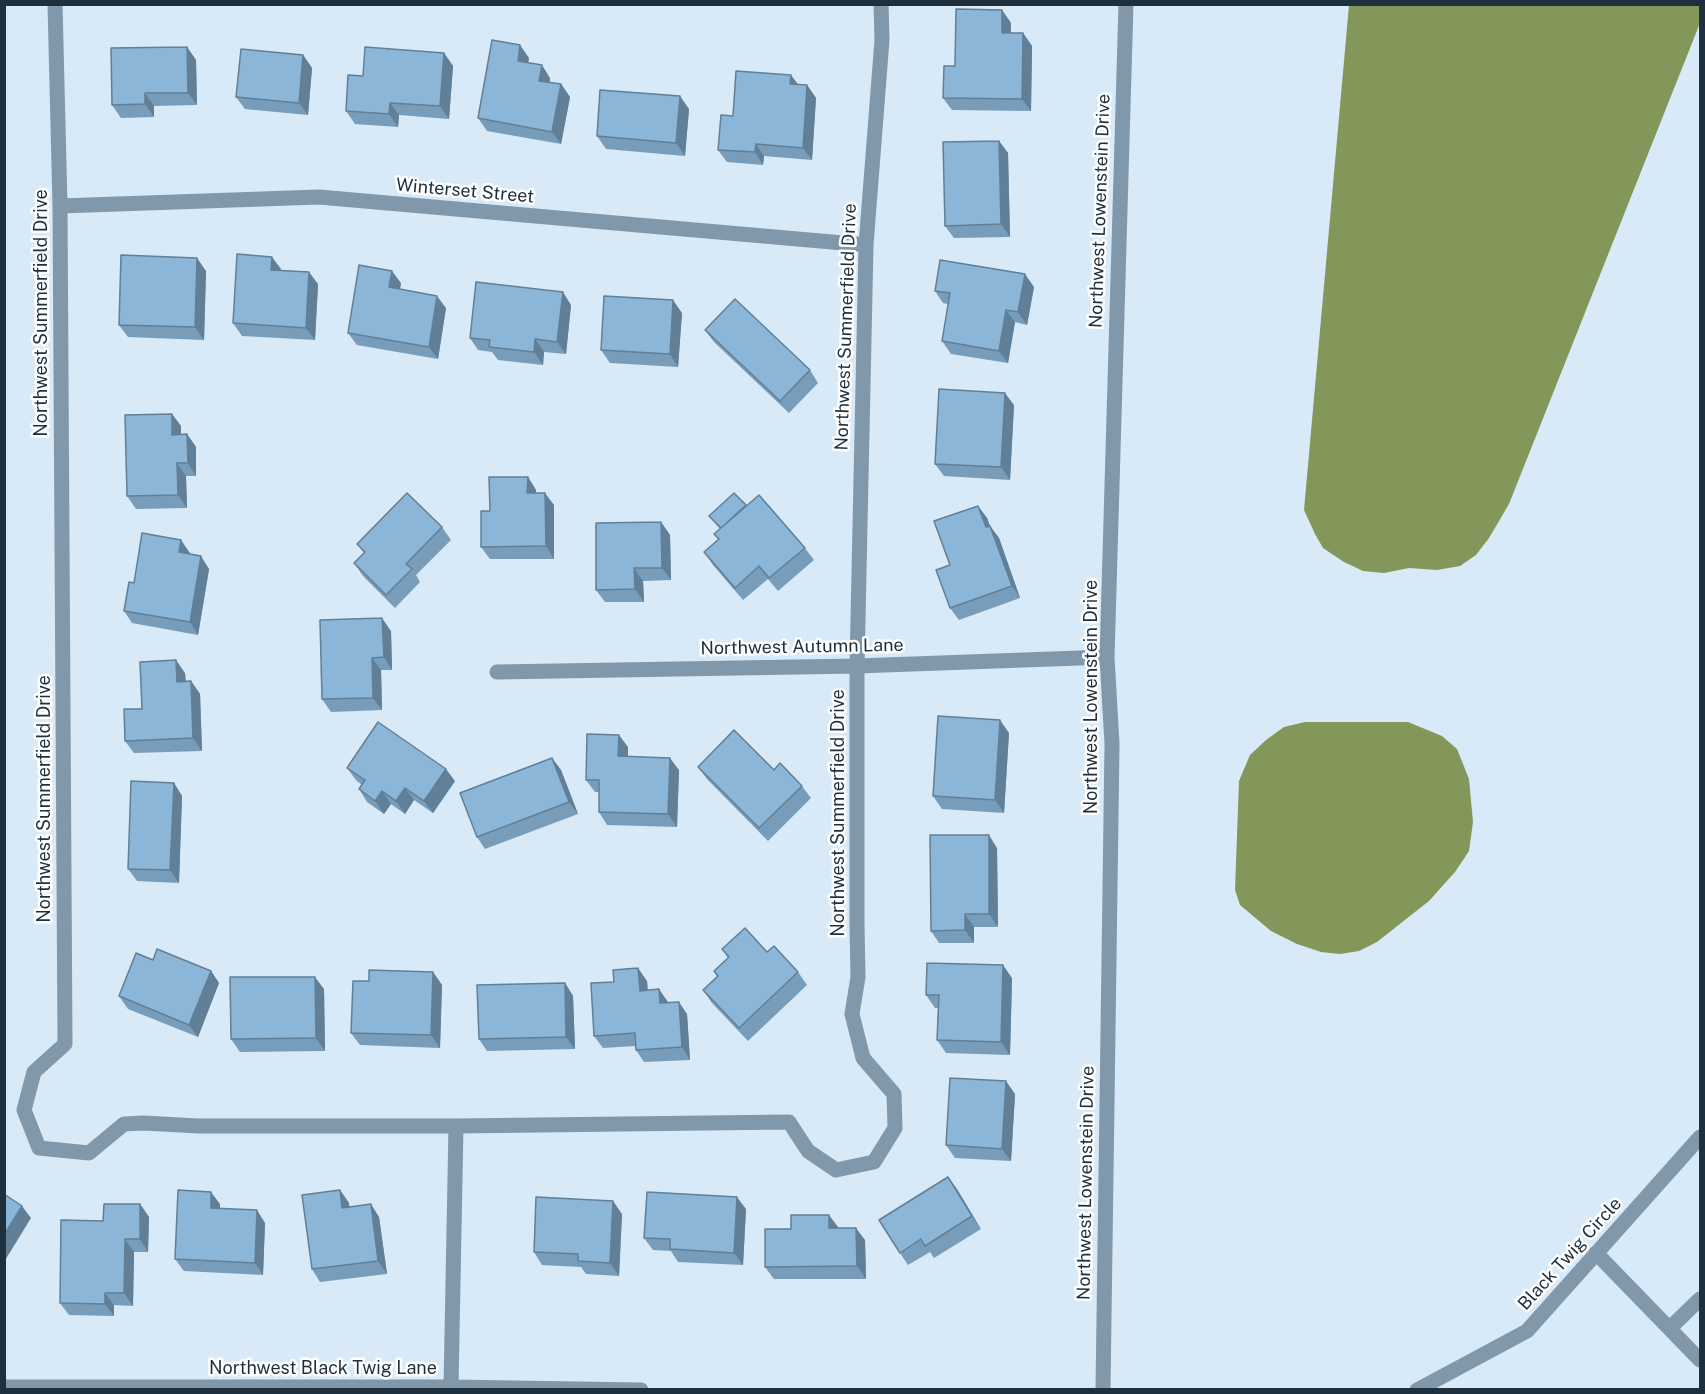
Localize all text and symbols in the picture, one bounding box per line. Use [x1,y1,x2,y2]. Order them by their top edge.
street label: Northwest Lowenstein Drive [1085,93,1115,329]
street label: Winterset Street [395,174,535,208]
street label: Northwest Summerfield Drive [30,189,52,437]
street label: Northwest Summerfield Drive [831,203,861,451]
street label: Northwest Lowenstein Drive [1080,580,1102,814]
street label: Northwest Autumn Lane [700,634,904,660]
street label: Northwest Summerfield Drive [33,675,55,923]
street label: Northwest Summerfield Drive [827,689,849,937]
street label: Northwest Lowenstein Drive [1073,1066,1099,1300]
street label: Black Twig Circle [1514,1193,1626,1315]
street label: Northwest Black Twig Lane [209,1357,437,1379]

